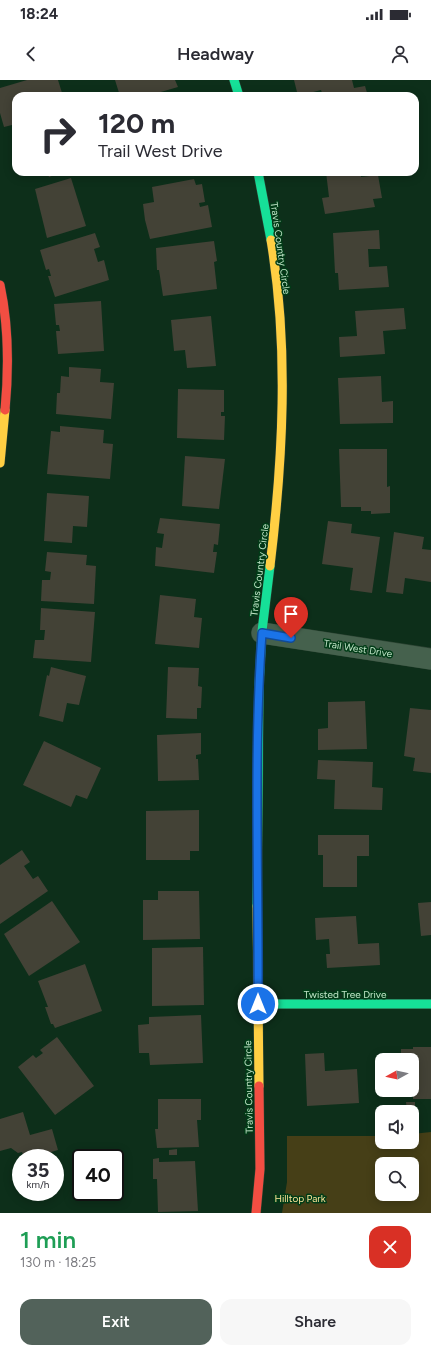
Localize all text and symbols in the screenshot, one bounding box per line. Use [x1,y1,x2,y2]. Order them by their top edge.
text: 18:24 [20,5,58,23]
icon: back [20,43,42,65]
text: Headway [177,43,254,65]
icon: person [389,43,411,65]
text: 120 m [98,106,175,140]
icon: right [32,108,84,160]
text: Trail West Drive [98,140,223,162]
street label: Travis Country Circle [268,201,293,296]
street label: Travis Country Circle [247,523,272,617]
pin [274,597,308,638]
icon: arrive [280,603,302,625]
street label: Trail West Drive [323,637,394,660]
position arrow [237,983,279,1025]
street label: Twisted Tree Drive [304,988,387,1001]
street label: Travis Country Circle [241,1040,256,1134]
north arrow [375,1053,419,1097]
map controls [375,1053,419,1201]
button: sound [375,1105,419,1149]
speed limit sign: 40 [72,1149,124,1201]
button: search [375,1157,419,1201]
text: 35 [27,1158,49,1182]
text: km/h [27,1178,49,1191]
park label: Hilltop Park [274,1192,326,1205]
text: 1 min [20,1225,76,1254]
button: close [369,1226,411,1268]
text: 130 m · 18:25 [20,1255,96,1270]
button: Exit [20,1299,212,1345]
button: Share [220,1299,411,1345]

